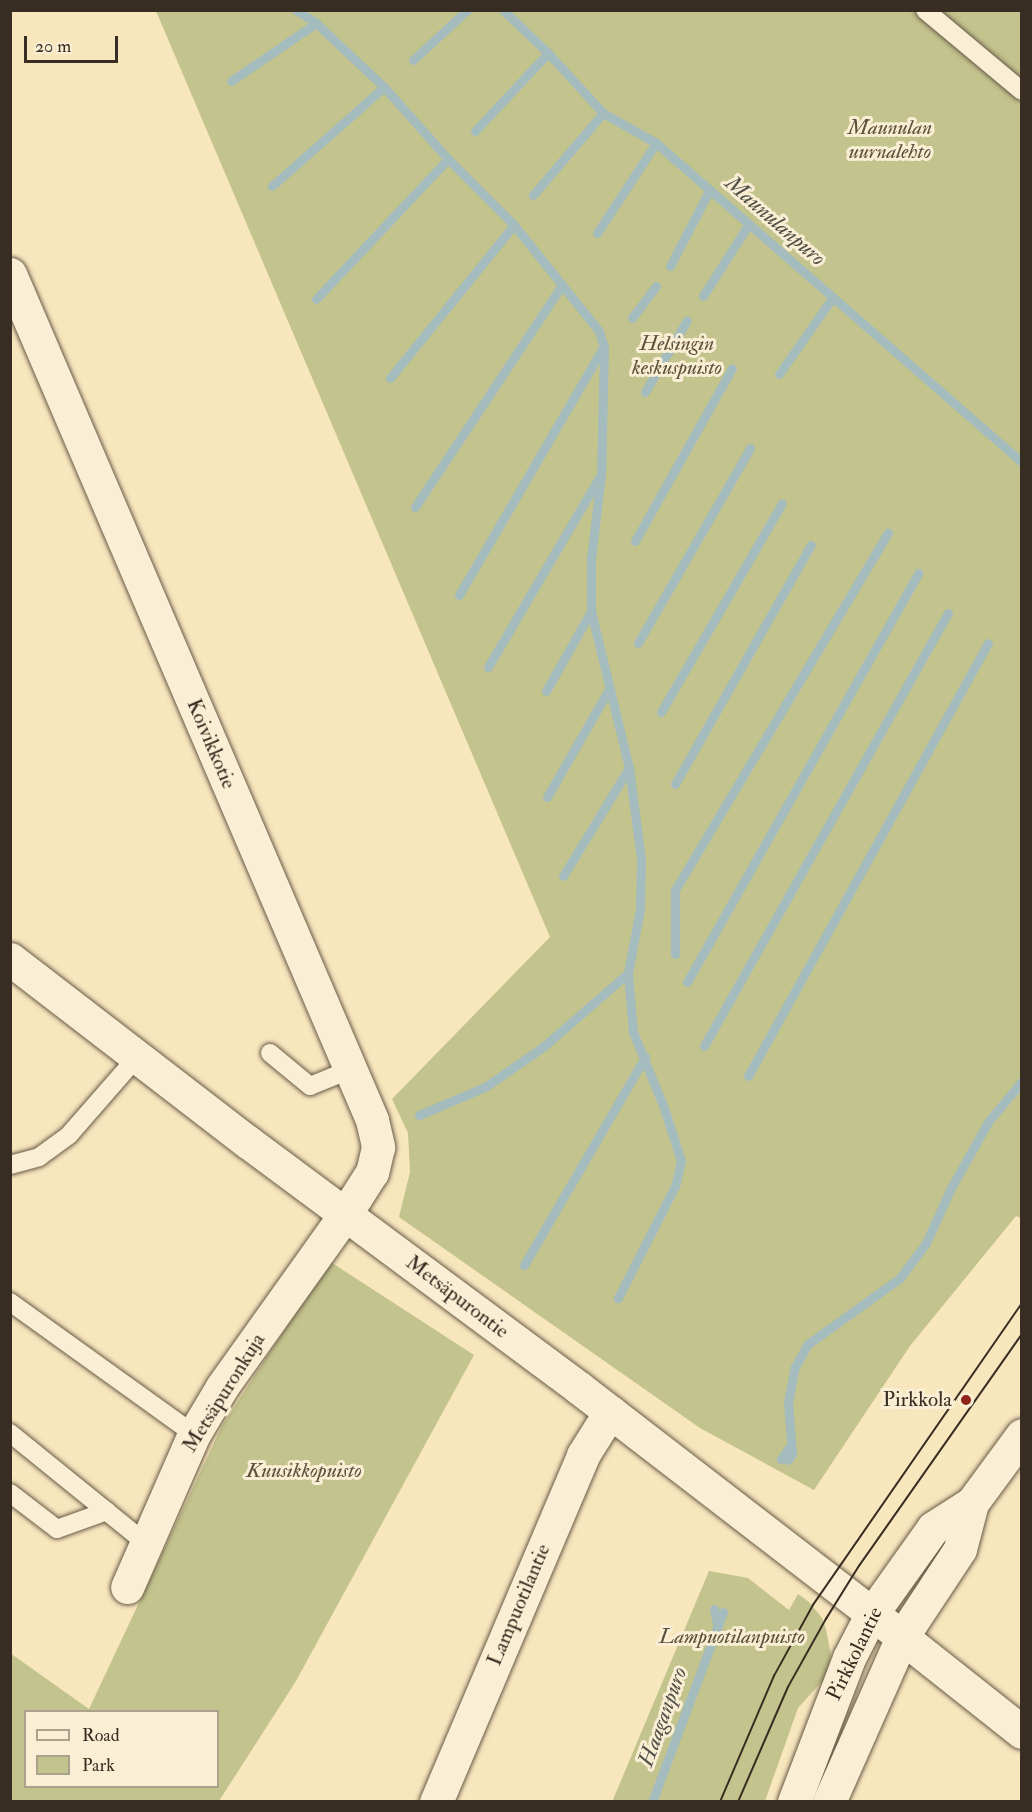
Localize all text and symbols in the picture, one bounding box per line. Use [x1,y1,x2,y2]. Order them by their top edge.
scale bar [27,24,122,62]
text: 20 m [35,35,71,58]
park label: Maunulan uurnalehto [848,115,932,165]
water label: Maunulanpuro [719,170,831,272]
park label: Helsingin keskuspuisto [632,331,722,381]
street label: Koivikkotie [181,695,241,793]
street label: Metsäpurontie [401,1250,513,1344]
street label: Metsäpuronkuja [177,1329,271,1457]
place label: Pirkkola [883,1387,952,1413]
marker: Pirkkola [957,1391,975,1409]
park label: Kuusikkopuisto [246,1458,362,1484]
street label: Lampuotilantie [482,1540,556,1670]
street label: Pirkkolantie [822,1603,888,1705]
park label: Lampuotilanpuisto [659,1624,805,1650]
water label: Haaganpuro [633,1664,693,1770]
legend [24,1710,219,1788]
text: Road [82,1724,120,1747]
text: Park [82,1754,115,1777]

